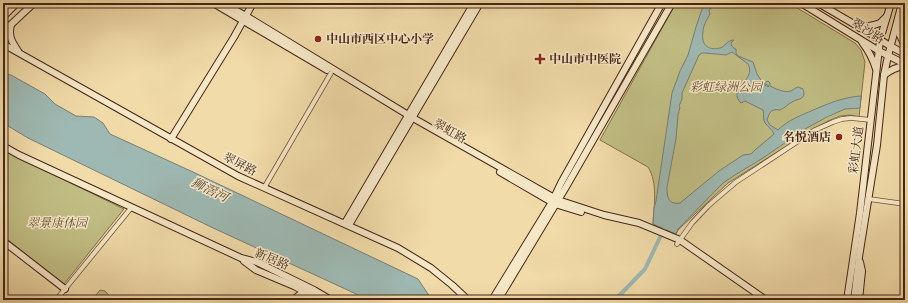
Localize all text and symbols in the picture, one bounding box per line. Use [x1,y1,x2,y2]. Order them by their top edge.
street label: 翠沙路 [849,16,887,46]
place label: 中山市西区中心小学 [326,32,434,46]
marker: 中山市西区中心小学 [313,34,323,44]
place label: 中山市中医院 [549,52,621,66]
marker: 中山市中医院 [534,53,546,65]
park label: 彩虹绿洲公园 [690,80,764,94]
street label: 翠虹路 [431,116,469,146]
street label: 彩虹大道 [846,125,866,175]
place label: 名悦酒店 [783,130,831,144]
marker: 名悦酒店 [834,132,844,142]
street label: 翠屏路 [221,150,259,178]
water label: 狮滘河 [189,174,232,207]
park label: 翠景康体园 [27,216,89,230]
street label: 新居路 [253,246,291,272]

